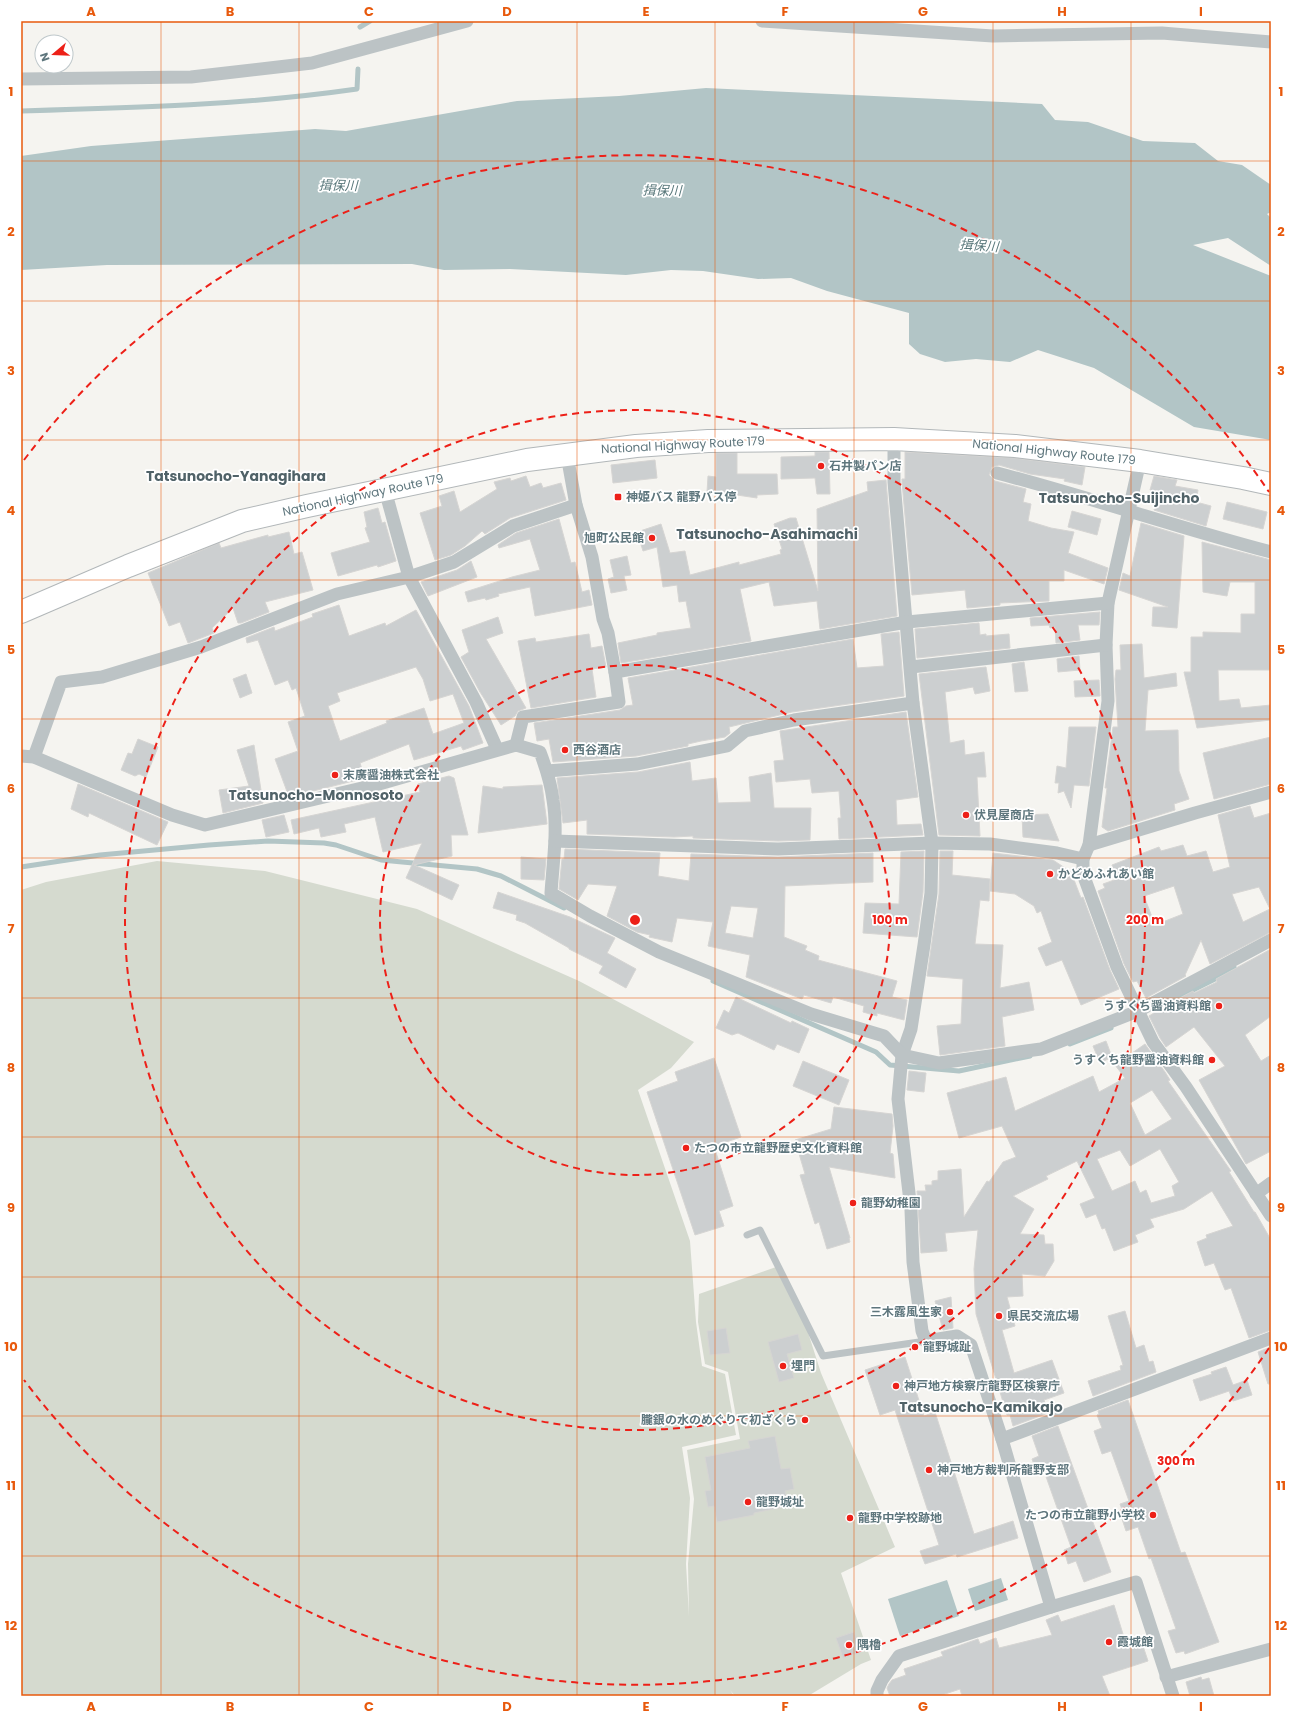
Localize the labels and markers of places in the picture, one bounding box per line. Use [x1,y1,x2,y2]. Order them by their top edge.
place label: 石井製パン店 [829,457,902,474]
marker: 石井製パン店 [816,461,826,471]
place label: 神姫バス 龍野バス停 [626,488,737,505]
marker: 神姫バス 龍野バス停 [613,492,623,502]
place label: 旭町公民館 [584,529,644,546]
marker: 旭町公民館 [647,533,657,543]
place label: 西谷酒店 [573,741,621,758]
marker: 西谷酒店 [560,745,570,755]
place label: 末廣醤油株式会社 [343,766,439,783]
marker: 末廣醤油株式会社 [330,770,340,780]
place label: 伏見屋商店 [974,806,1034,823]
marker: 伏見屋商店 [961,810,971,820]
place label: かどめふれあい館 [1058,865,1154,882]
marker: かどめふれあい館 [1045,869,1055,879]
centre of rings [628,913,642,927]
place label: うすくち醤油資料館 [1103,997,1211,1014]
marker: うすくち醤油資料館 [1214,1001,1224,1011]
place label: うすくち龍野醤油資料館 [1072,1051,1204,1068]
marker: うすくち龍野醤油資料館 [1207,1055,1217,1065]
place label: たつの市立龍野歴史文化資料館 [694,1139,862,1156]
marker: たつの市立龍野歴史文化資料館 [681,1143,691,1153]
place label: 龍野幼稚園 [861,1194,921,1211]
marker: 龍野幼稚園 [848,1198,858,1208]
place label: 三木露風生家 [870,1303,942,1320]
marker: 三木露風生家 [945,1307,955,1317]
place label: 県民交流広場 [1007,1307,1079,1324]
marker: 県民交流広場 [994,1311,1004,1321]
place label: 龍野城趾 [923,1338,971,1355]
marker: 龍野城趾 [910,1342,920,1352]
place label: 埋門 [791,1357,815,1374]
marker: 埋門 [778,1361,788,1371]
place label: 神戸地方検察庁龍野区検察庁 [904,1377,1060,1394]
marker: 神戸地方検察庁龍野区検察庁 [891,1381,901,1391]
place label: 朧銀の水のめぐりて初ざくら [641,1411,797,1428]
marker: 朧銀の水のめぐりて初ざくら [800,1415,810,1425]
place label: 神戸地方裁判所龍野支部 [937,1461,1069,1478]
marker: 神戸地方裁判所龍野支部 [924,1465,934,1475]
place label: 龍野城址 [756,1493,804,1510]
marker: 龍野城址 [743,1497,753,1507]
place label: たつの市立龍野小学校 [1025,1506,1145,1523]
place label: 龍野中学校跡地 [858,1509,942,1526]
marker: たつの市立龍野小学校 [1148,1510,1158,1520]
marker: 龍野中学校跡地 [845,1513,855,1523]
place label: 霞城館 [1117,1633,1153,1650]
place label: 隅櫓 [857,1636,881,1653]
marker: 霞城館 [1104,1637,1114,1647]
marker: 隅櫓 [844,1640,854,1650]

